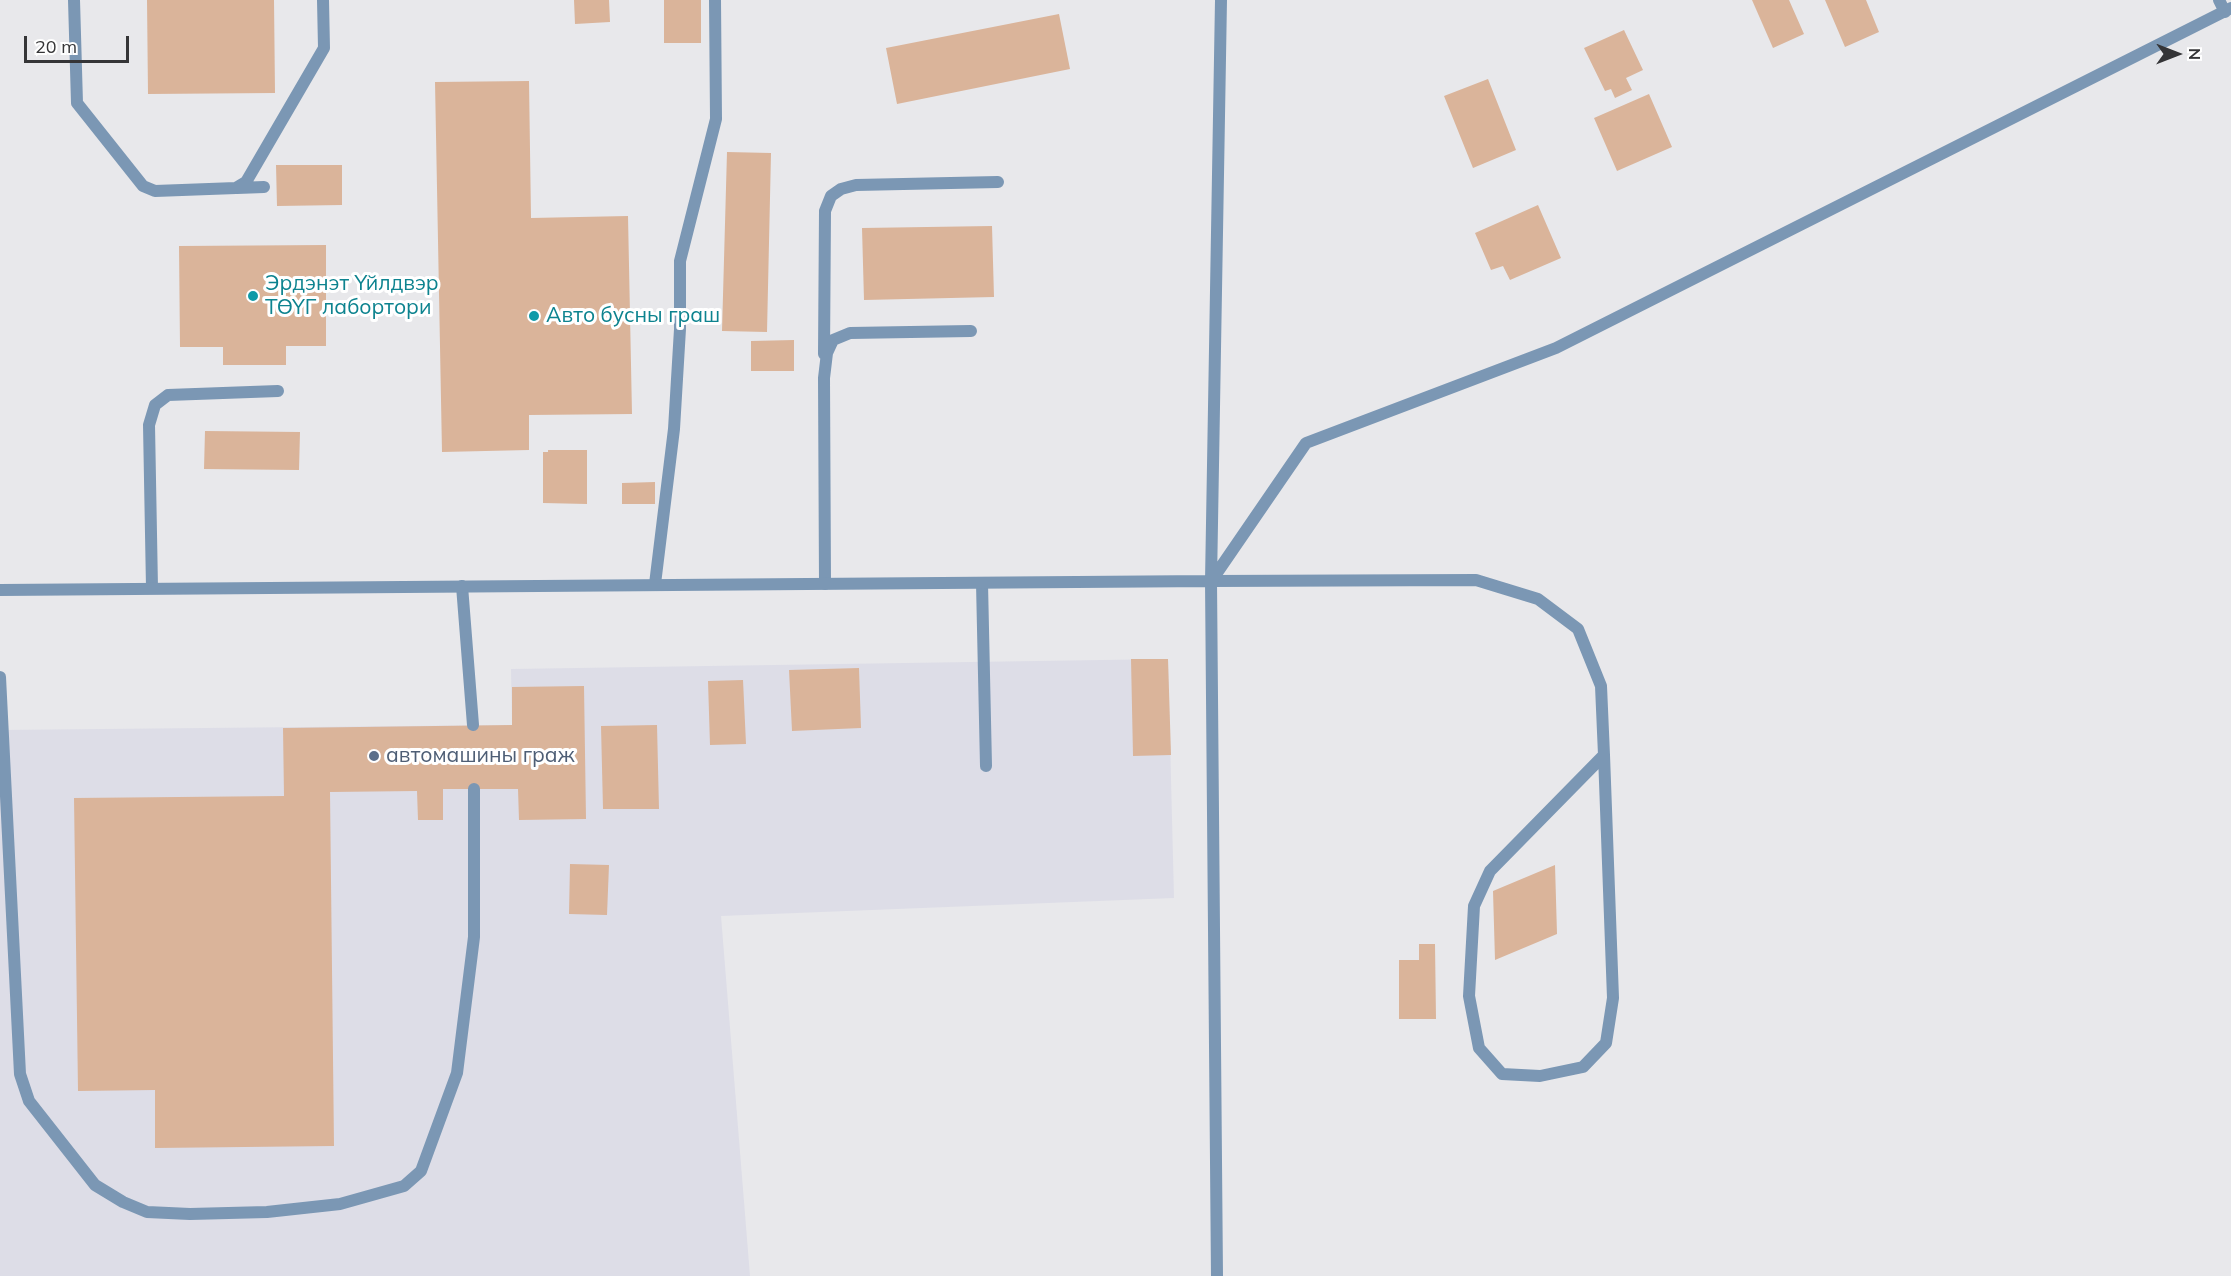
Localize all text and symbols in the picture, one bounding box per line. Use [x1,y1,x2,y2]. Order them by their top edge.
scale bar [27,24,132,62]
north arrow [2147,24,2207,84]
text: 20 m [35,35,77,58]
text: N [2185,48,2205,60]
place label: Эрдэнэт Үйлдвэр ТӨҮГ лабортори [265,271,439,321]
marker: Эрдэнэт Үйлдвэр ТӨҮГ лабортори [246,289,260,303]
place label: Авто бусны граш [546,303,720,329]
marker: Авто бусны граш [527,309,541,323]
place label: автомашины граж [386,743,575,769]
marker: автомашины граж [367,749,381,763]

